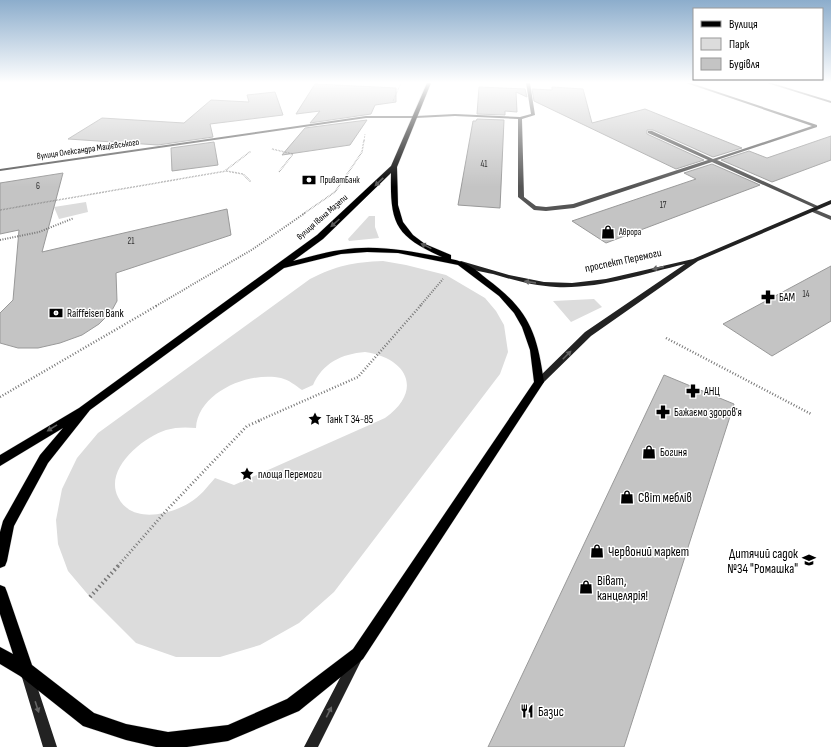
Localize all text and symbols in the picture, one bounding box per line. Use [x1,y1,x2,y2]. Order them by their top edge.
legend [693,8,823,80]
text: Вулиця [729,17,758,32]
text: Парк [729,37,750,52]
text: Будівля [729,57,760,72]
street label: вулиця Олександра Мацієвського [36,137,140,162]
house number: 41 [481,159,488,170]
bank icon: ПриватБанк [301,172,317,188]
place label: ПриватБанк [320,175,360,186]
one-way arrow [374,177,384,187]
house number: 6 [36,181,40,192]
street label: вулиця Івана Мазепи [295,192,350,242]
house number: 17 [660,200,667,211]
one-way arrow [330,218,340,227]
shop icon: Аврора [600,224,616,240]
place label: Аврора [618,227,641,238]
house number: 21 [128,236,135,247]
one-way arrow [420,243,432,249]
street label: проспект Перемоги [584,246,663,275]
one-way arrow [652,266,664,272]
one-way arrow [524,279,536,285]
pharmacy icon: БАМ [760,289,776,305]
house number: 14 [803,289,810,300]
place label: БАМ [779,291,795,304]
bank icon: Raiffeisen Bank [48,305,64,321]
place label: Raiffeisen Bank [67,307,124,320]
one-way arrow [562,350,572,359]
pharmacy icon: АНЦ [685,383,701,399]
place label: АНЦ [703,385,720,398]
pharmacy icon: Бажаємо здоровʼя [655,404,671,420]
place label: Бажаємо здоровʼя [674,406,742,419]
place icon: Танк Т 34-85 [307,411,323,427]
place label: Танк Т 34-85 [326,413,373,426]
one-way arrow [47,424,57,432]
shop icon: Богиня [641,444,657,460]
place label: Богиня [660,446,687,459]
place icon: площа Перемоги [239,466,255,482]
place label: площа Перемоги [258,468,322,481]
shop icon: Світ меблів [619,489,635,505]
place label: Світ меблів [638,490,692,506]
shop icon: Червоний маркет [589,543,605,559]
place label: Червоний маркет [608,544,689,560]
place label: Дитячий садок №34 "Ромашка" [727,546,798,577]
school or university icon: Дитячий садок №34 "Ромашка" [801,552,817,568]
place label: Віват, канцелярія! [597,573,648,604]
shop icon: Віват, канцелярія! [578,579,594,595]
one-way arrow [35,701,41,713]
restaurant icon: Базис [519,703,535,719]
place label: Базис [538,704,564,720]
one-way arrow [325,707,332,718]

